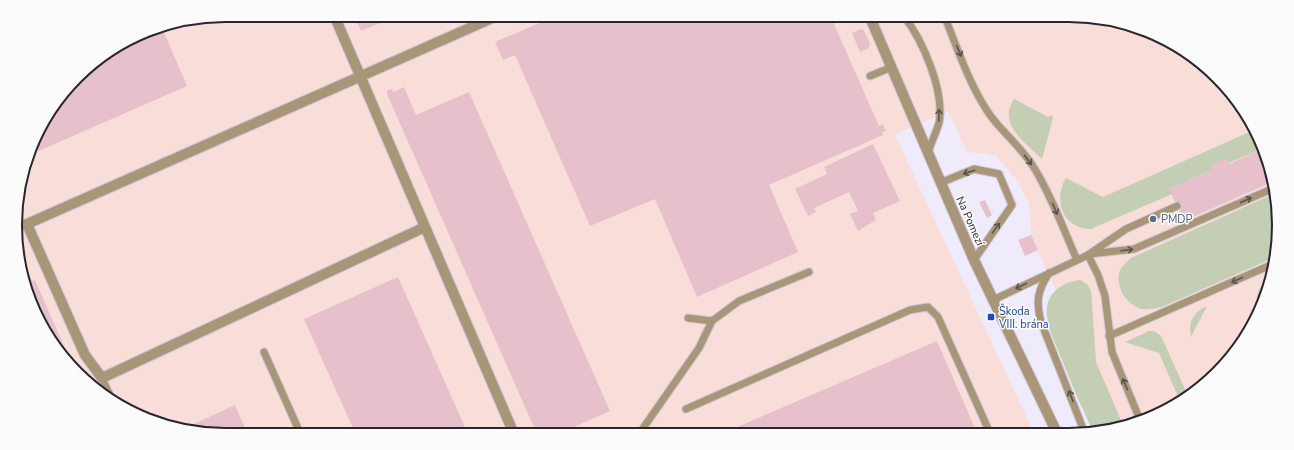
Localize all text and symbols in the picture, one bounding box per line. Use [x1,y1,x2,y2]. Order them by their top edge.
one-way arrow [956,45,964,57]
one-way arrow [935,109,943,122]
one-way arrow [1024,154,1032,165]
one-way arrow [962,169,975,176]
street label: Na Pomezí [952,194,988,249]
one-way arrow [1240,196,1252,203]
one-way arrow [1052,202,1059,214]
place label: PMDP [1161,212,1193,227]
marker: PMDP [1148,214,1158,224]
one-way arrow [992,223,1000,234]
one-way arrow [1120,246,1133,254]
one-way arrow [1232,276,1244,284]
one-way arrow [1015,283,1027,291]
place label: Škoda VIII. brána [998,303,1049,332]
marker: Škoda VIII. brána [986,312,996,322]
one-way arrow [1121,379,1128,391]
one-way arrow [1066,391,1074,403]

